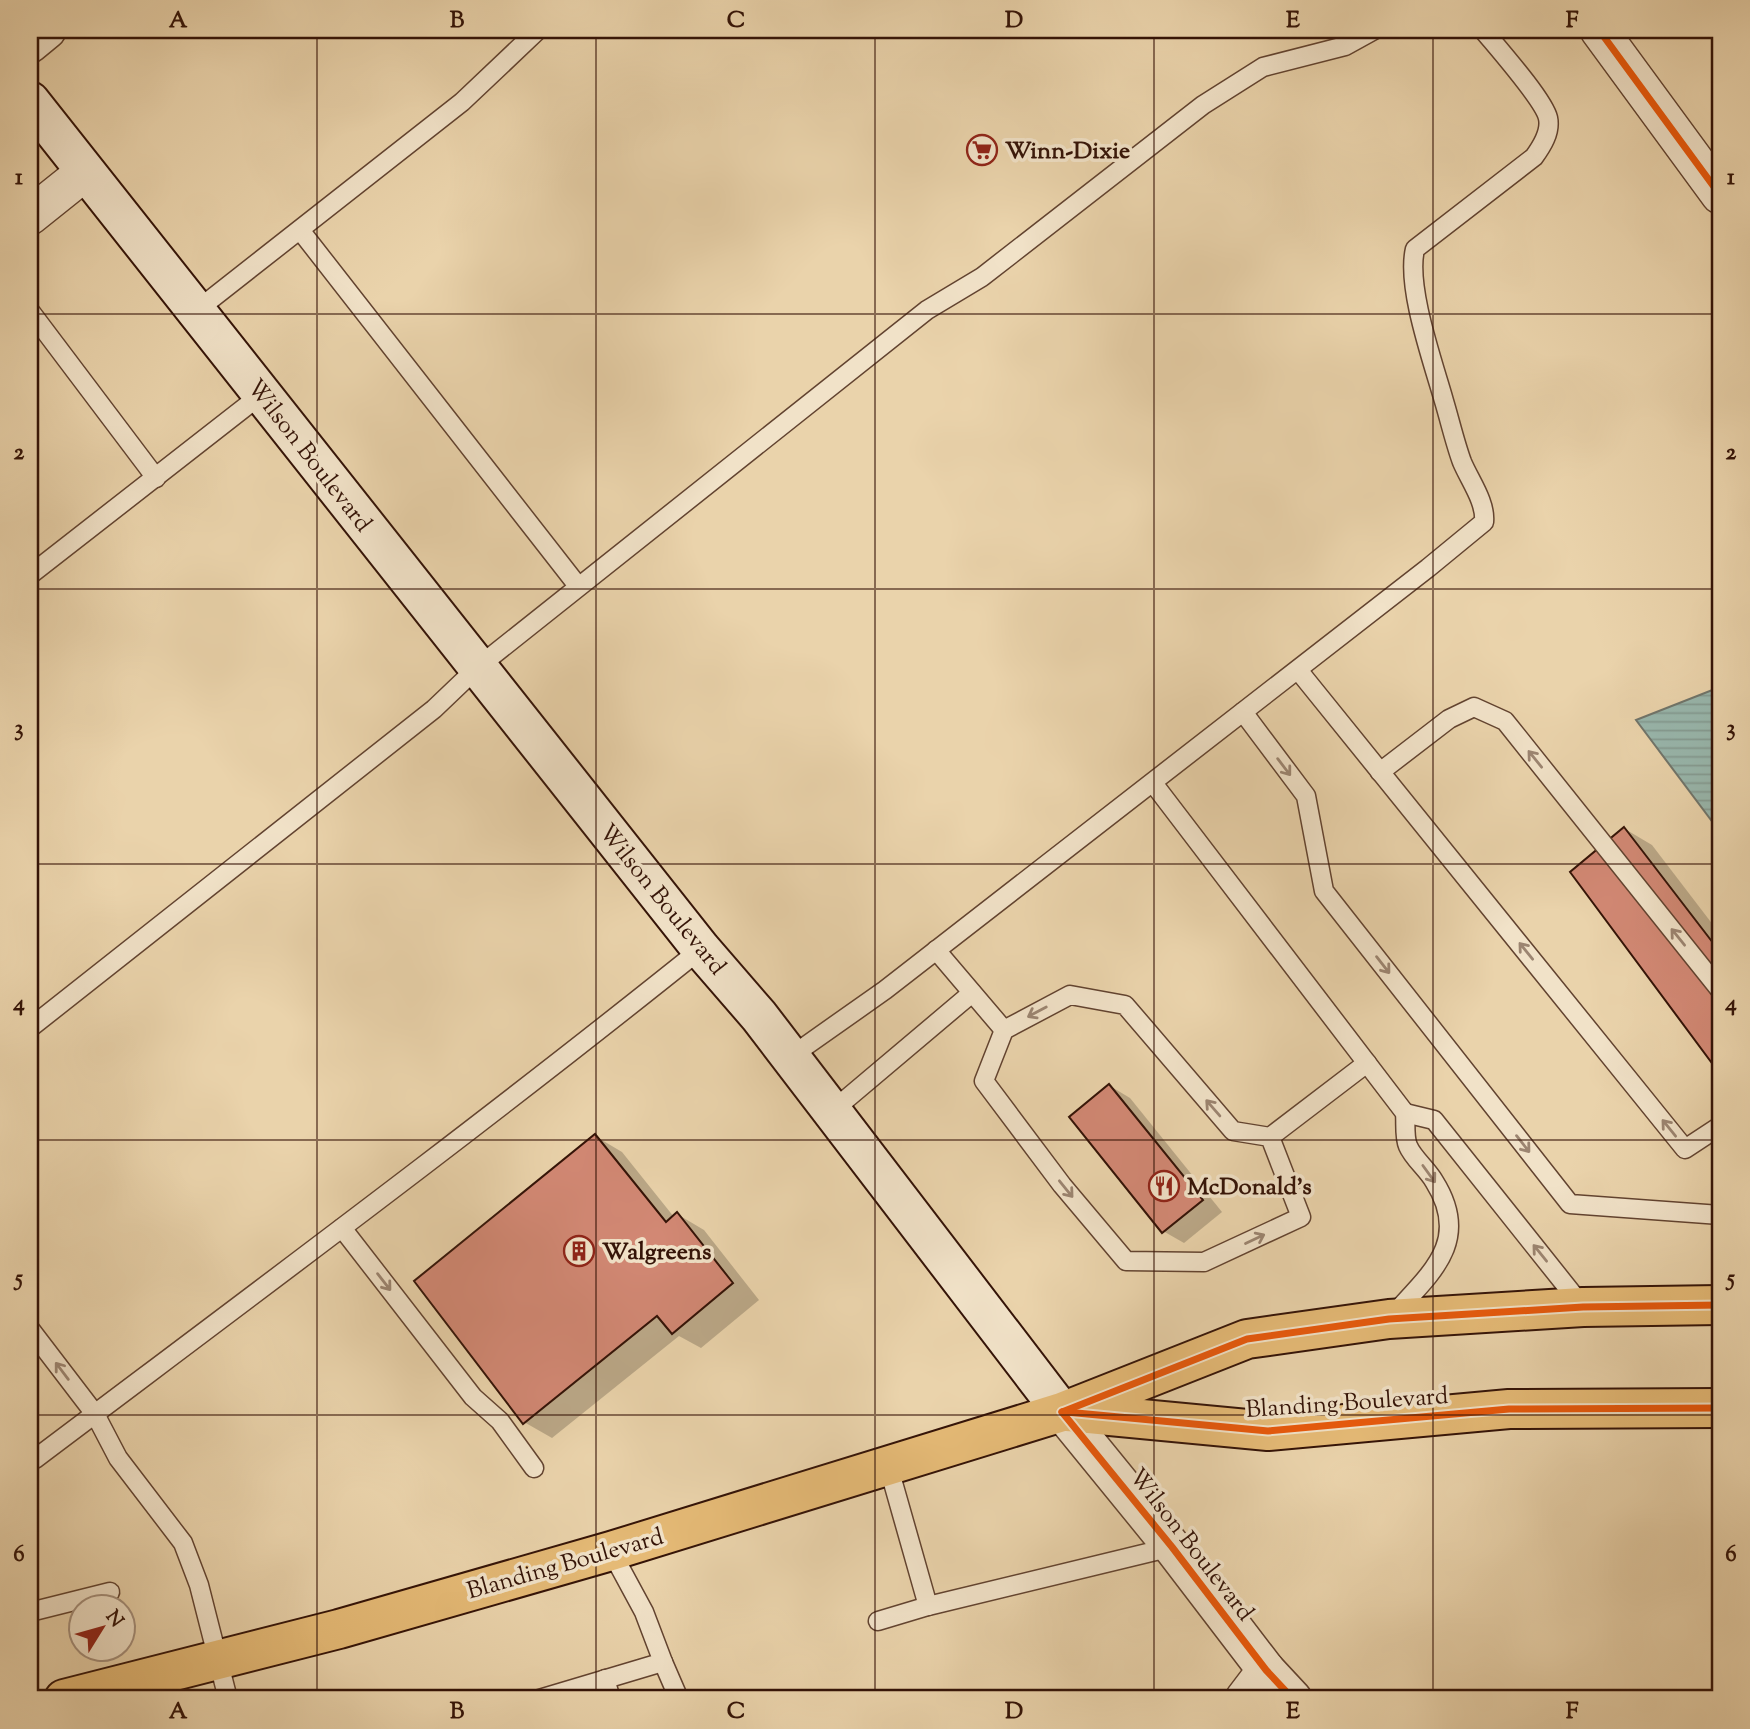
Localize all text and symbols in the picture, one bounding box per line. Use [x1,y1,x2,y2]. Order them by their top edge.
text: A [169,5,188,38]
text: B [450,5,465,38]
text: C [727,5,745,38]
text: D [1005,5,1023,38]
text: E [1286,5,1300,38]
text: F [1566,5,1579,38]
supermarket icon: Winn-Dixie [965,133,999,167]
place label: Winn-Dixie [1005,135,1130,169]
text: 1 [15,162,23,195]
text: 1 [1727,162,1735,195]
street label: Wilson Boulevard [238,373,379,540]
text: 2 [14,437,25,470]
text: 2 [1726,437,1737,470]
text: 3 [14,713,24,746]
text: 3 [1726,713,1736,746]
one-way arrow [1528,751,1543,769]
one-way arrow [1277,757,1292,776]
street label: Wilson Boulevard [590,817,733,983]
one-way arrow [1670,928,1685,946]
one-way arrow [1518,942,1533,960]
one-way arrow [1375,956,1390,974]
text: 4 [12,988,25,1021]
text: 4 [1724,988,1737,1021]
one-way arrow [1028,1006,1048,1020]
one-way arrow [1205,1099,1220,1117]
one-way arrow [1661,1119,1676,1137]
one-way arrow [1516,1135,1531,1153]
one-way arrow [1422,1164,1436,1183]
restaurant icon: McDonald's [1147,1169,1181,1203]
place label: McDonald's [1187,1171,1312,1205]
one-way arrow [1058,1179,1074,1197]
one-way arrow [1244,1231,1265,1245]
building icon: Walgreens [562,1234,596,1268]
place label: Walgreens [602,1236,711,1270]
one-way arrow [1532,1245,1548,1263]
text: 5 [13,1263,23,1296]
text: 5 [1725,1263,1735,1296]
one-way arrow [376,1272,391,1291]
one-way arrow [55,1363,70,1381]
street label: Blanding Boulevard [1245,1380,1450,1428]
street label: Wilson Boulevard [1120,1462,1261,1629]
street label: Blanding Boulevard [463,1520,668,1609]
text: 6 [13,1539,25,1572]
text: 6 [1725,1539,1737,1572]
north arrow [66,1592,136,1662]
text: N [98,1605,129,1633]
text: A [169,1696,188,1729]
text: B [450,1696,465,1729]
text: C [727,1696,745,1729]
text: D [1005,1696,1023,1729]
text: E [1286,1696,1300,1729]
text: F [1566,1696,1579,1729]

